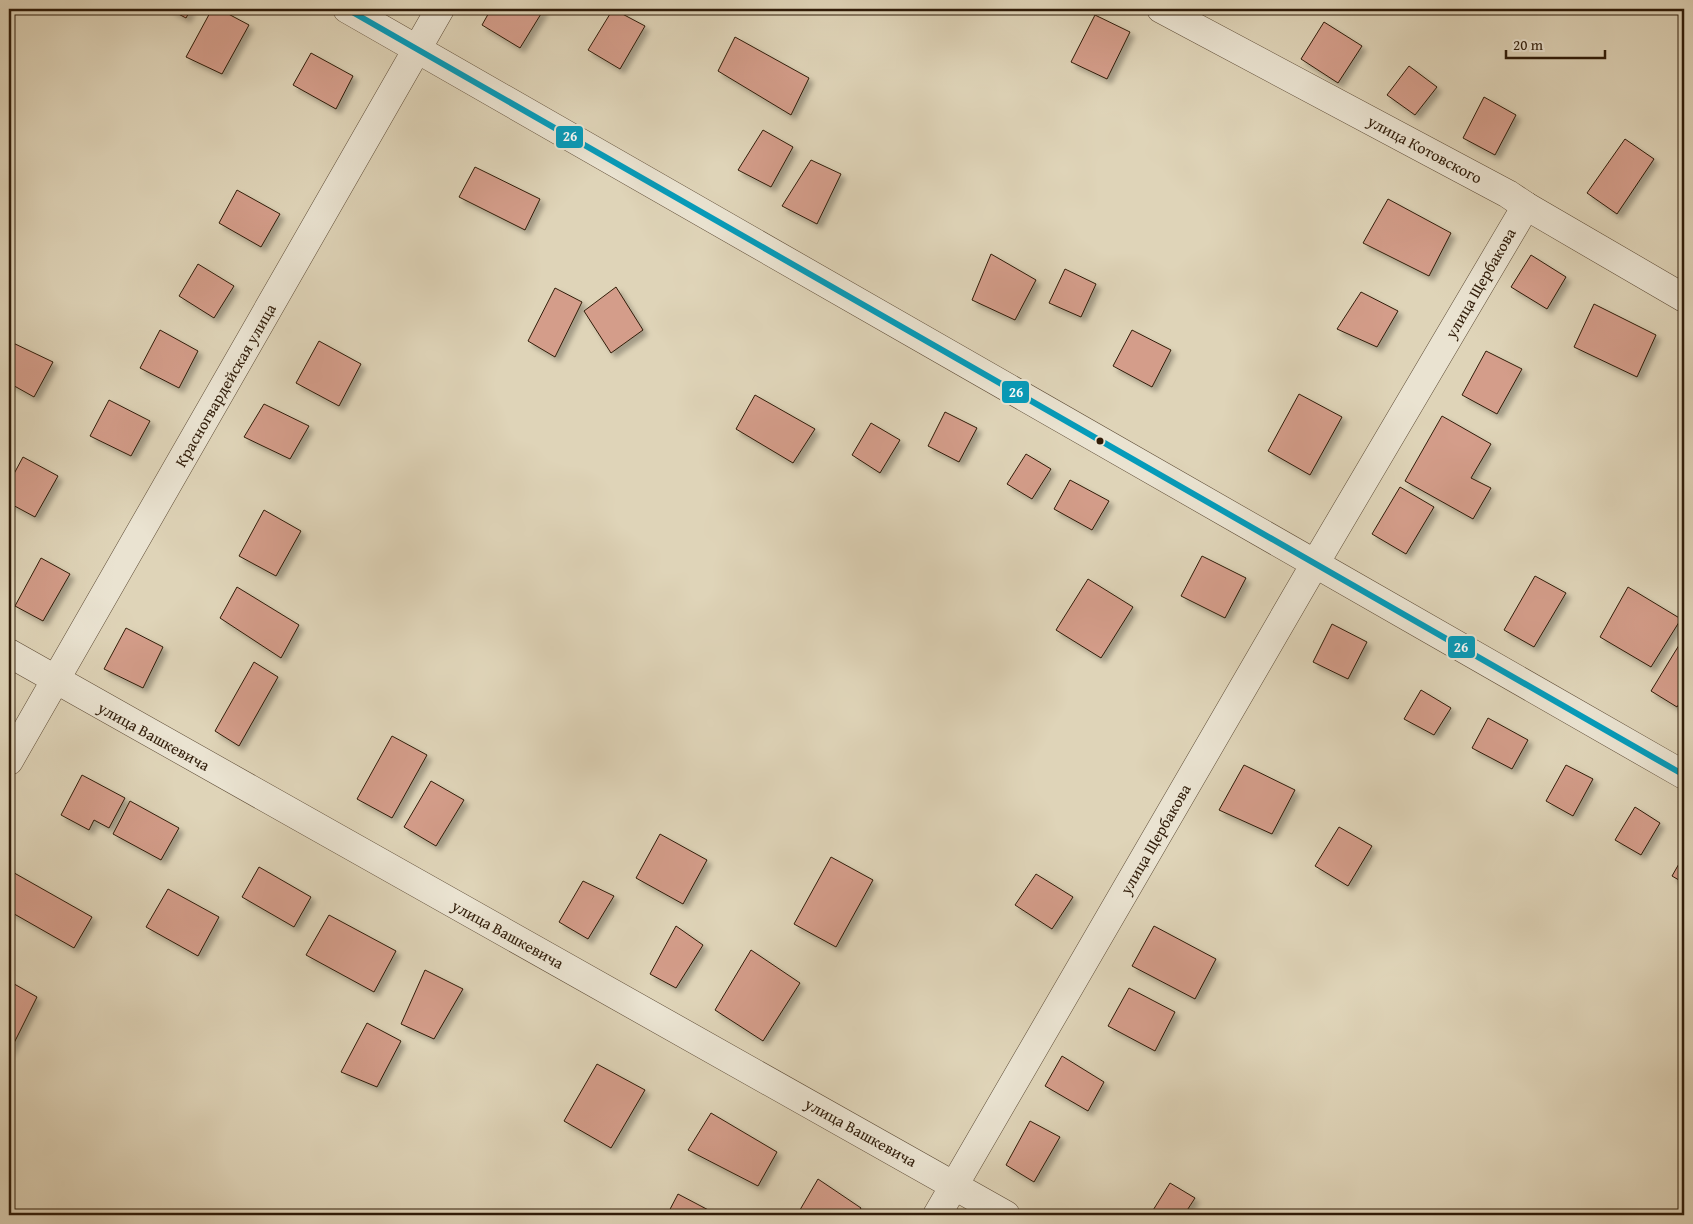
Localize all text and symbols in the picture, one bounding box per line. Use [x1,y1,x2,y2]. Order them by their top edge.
scale bar [1506,28,1604,60]
text: 20 m [1513,34,1544,55]
street label: улица Котовского [1362,108,1487,189]
line badge: 26 [555,125,584,149]
text: 26 [563,126,577,146]
street label: улица Щербакова [1438,223,1522,344]
street label: Красногвардейская улица [168,299,282,471]
line badge: 26 [1001,380,1030,404]
text: 26 [1009,382,1023,402]
unlabelled marker [1095,436,1105,446]
line badge: 26 [1447,635,1476,659]
text: 26 [1454,637,1468,657]
street label: улица Вашкевича [93,695,215,777]
street label: улица Щербакова [1113,779,1197,900]
street label: улица Вашкевича [447,893,569,975]
street label: улица Вашкевича [800,1091,922,1173]

